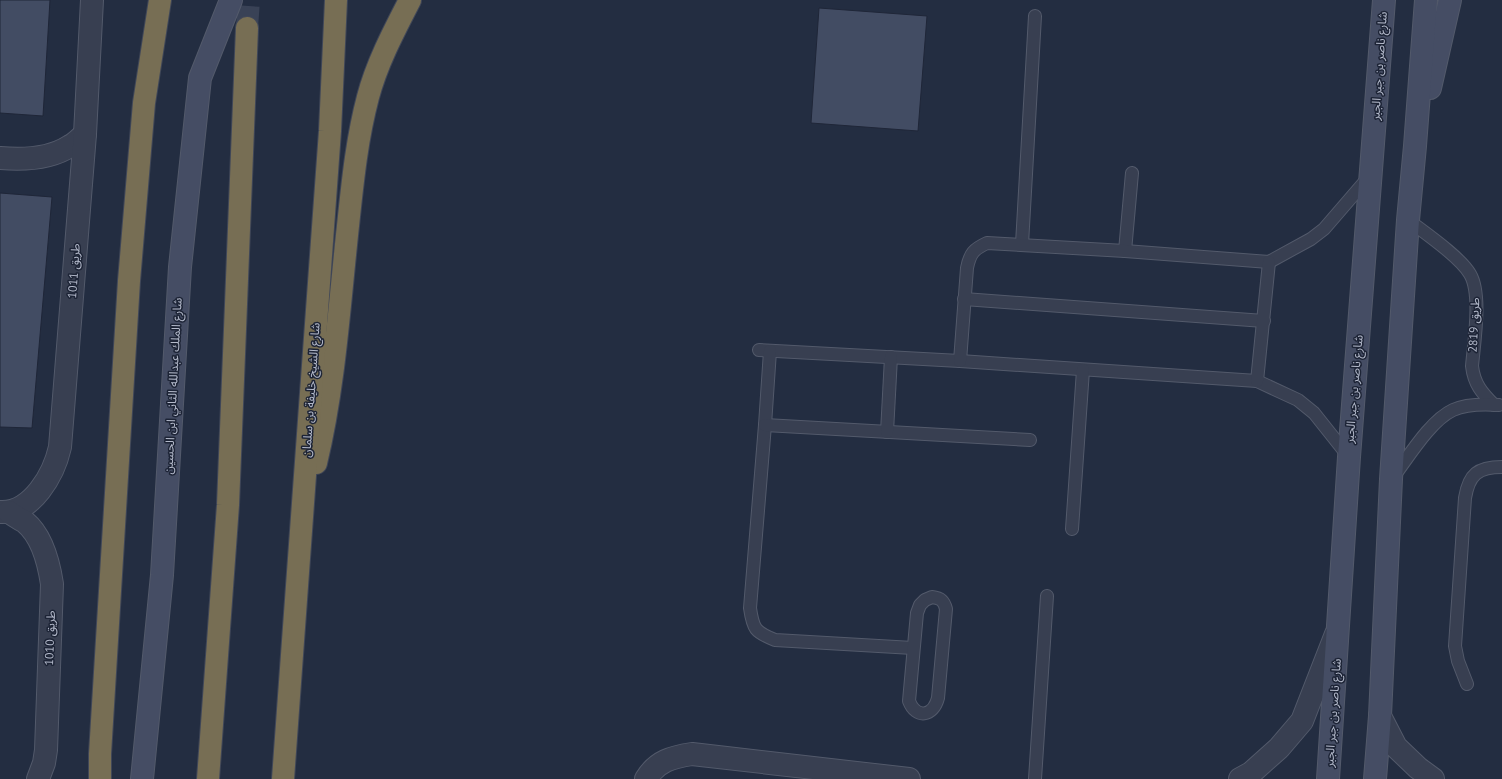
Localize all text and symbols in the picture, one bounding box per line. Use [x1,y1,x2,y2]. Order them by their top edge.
street label: شارع ناصر بن جبر الجبر [1367,11,1392,122]
street label: طريق 1011 [64,243,84,299]
street label: شارع الملك عبدالله الثاني ابن الحسين [160,297,187,475]
street label: طريق 2819 [1465,297,1483,353]
street label: شارع الشيخ خليفة بن سلمان [298,322,325,458]
street label: شارع ناصر بن جبر الجبر [1341,334,1368,445]
street label: طريق 1010 [41,610,59,666]
street label: شارع ناصر بن جبر الجبر [1321,658,1346,769]

